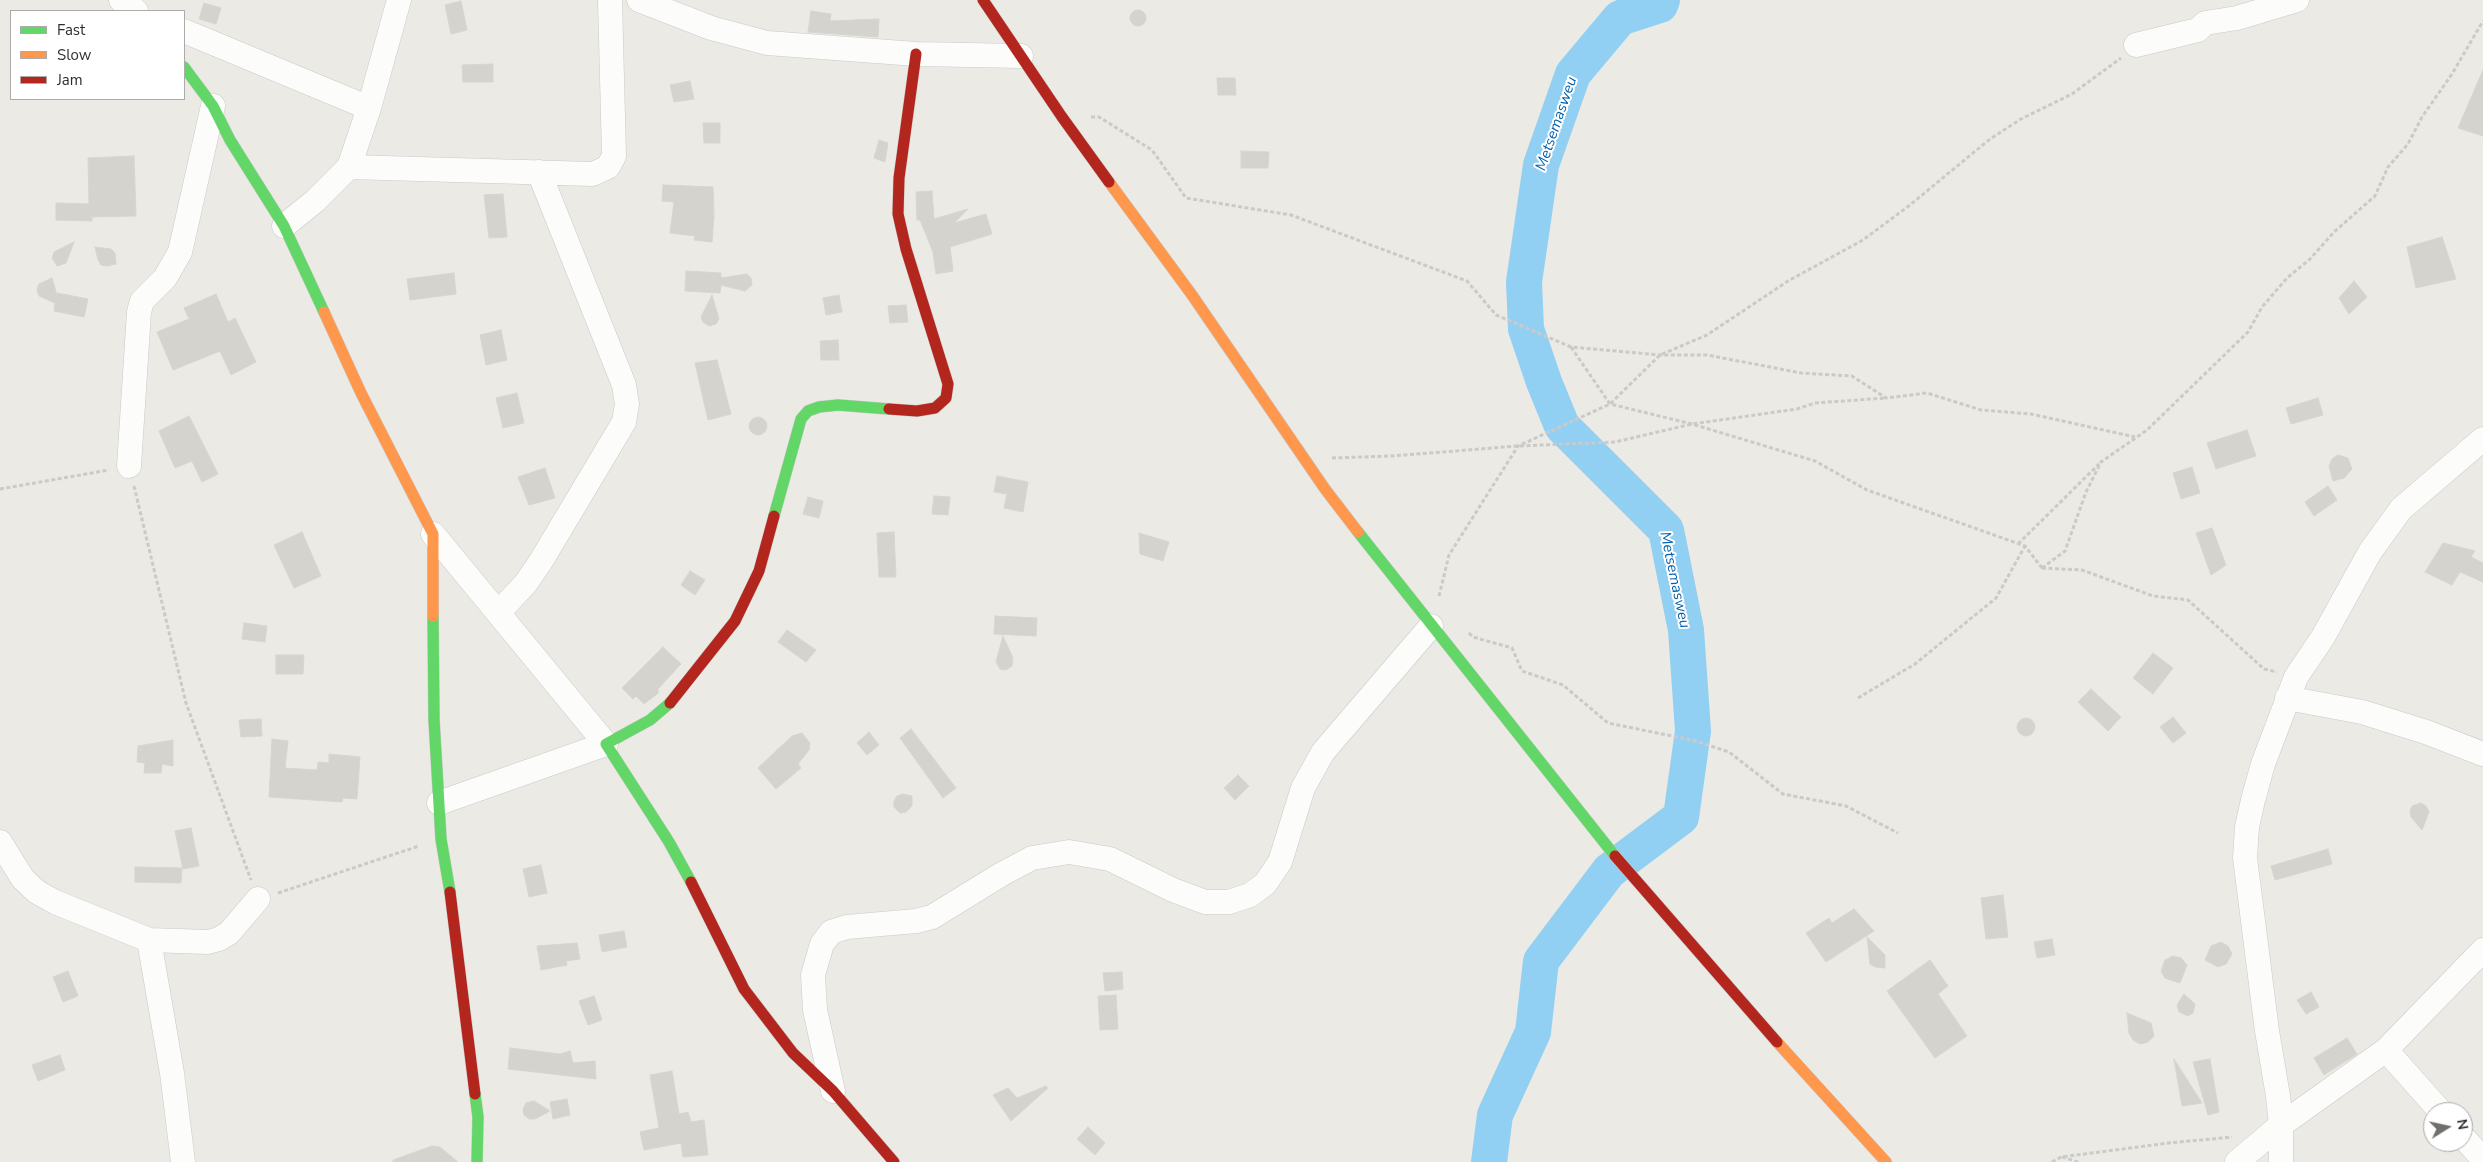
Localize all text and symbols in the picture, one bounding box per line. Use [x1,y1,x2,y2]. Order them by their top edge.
legend [10,10,185,100]
text: Fast [57,20,85,40]
text: Slow [57,45,91,65]
text: Jam [57,70,83,90]
water label: Metsemasweu [1533,75,1581,173]
water label: Metsemasweu [1655,530,1693,630]
north arrow [2423,1102,2473,1152]
text: N [2452,1118,2473,1131]

